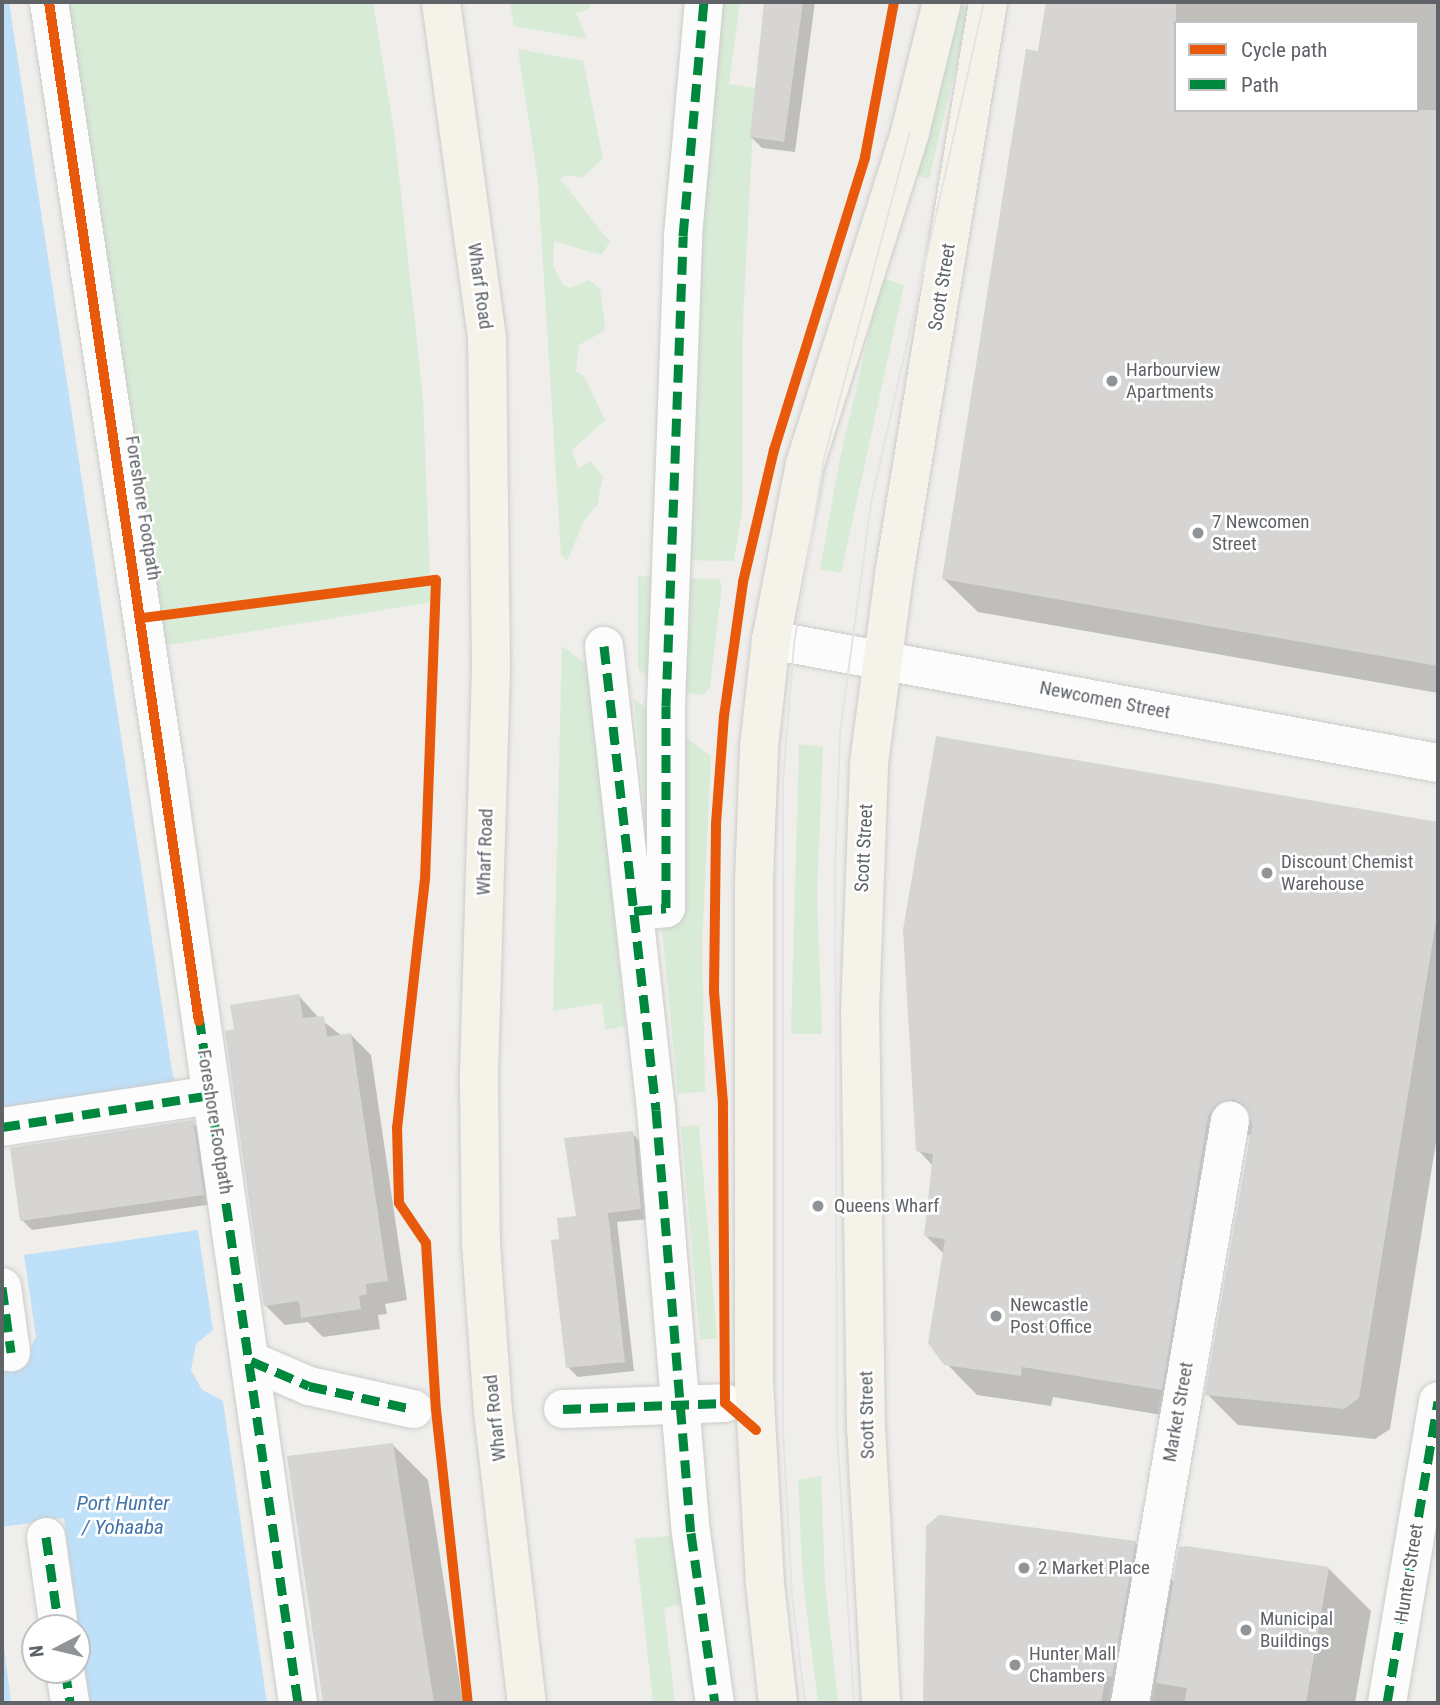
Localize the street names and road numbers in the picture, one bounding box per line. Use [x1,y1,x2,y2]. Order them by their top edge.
street label: Wharf Road [463,241,497,331]
street label: Scott Street [924,242,960,332]
street label: Foreshore Footpath [120,434,166,582]
street label: Newcomen Street [1038,676,1172,724]
street label: Scott Street [850,803,878,893]
street label: Wharf Road [472,808,498,896]
street label: Foreshore Footpath [192,1048,238,1196]
street label: Market Street [1158,1360,1198,1464]
street label: Scott Street [855,1371,879,1459]
street label: Wharf Road [479,1373,511,1463]
street label: Hunter Street [1390,1522,1428,1624]

